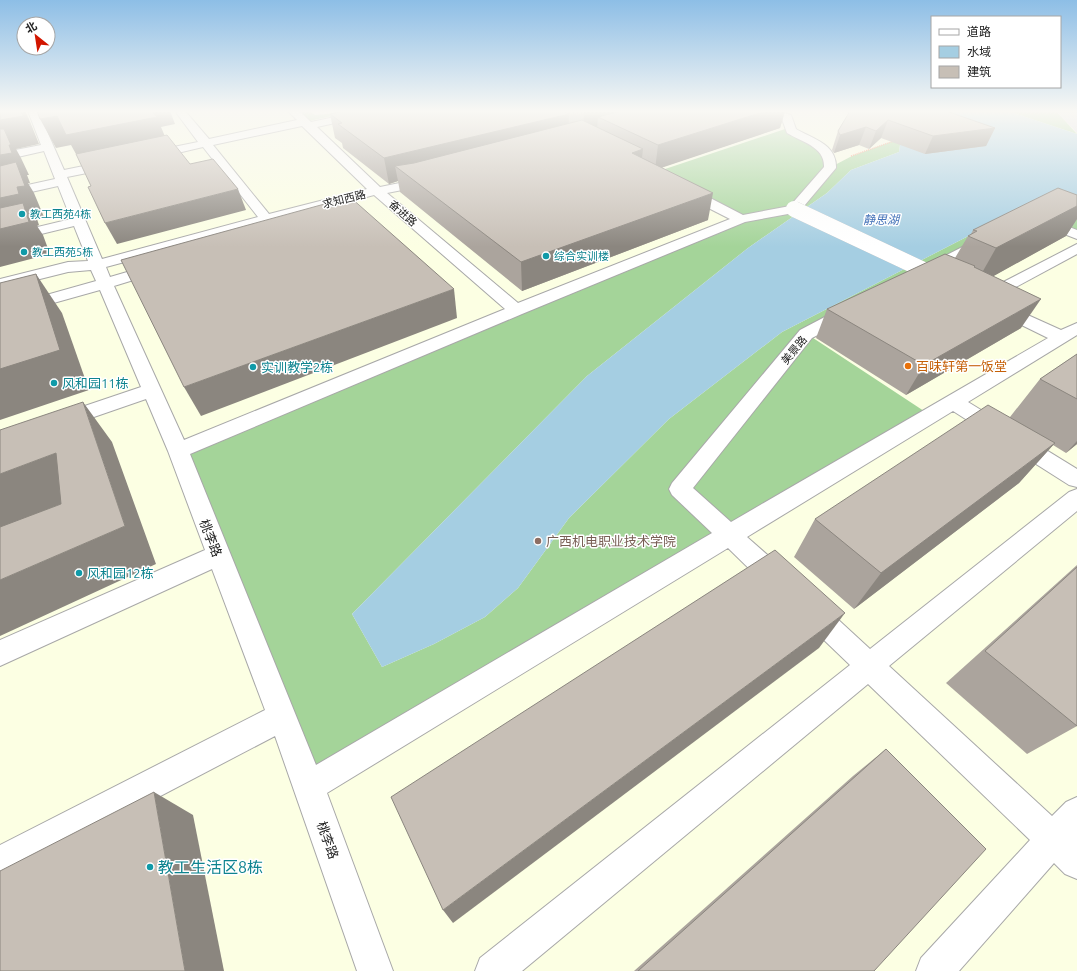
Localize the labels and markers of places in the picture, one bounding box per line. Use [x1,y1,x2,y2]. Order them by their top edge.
place label: 教工西苑4栋 [30,208,91,220]
marker: 教工西苑4栋 [17,209,27,219]
place label: 教工西苑5栋 [32,246,93,258]
marker: 教工西苑5栋 [19,247,29,257]
place label: 综合实训楼 [554,250,609,262]
marker: 综合实训楼 [541,251,551,261]
place label: 百味轩第一饭堂 [916,359,1007,373]
place label: 实训教学2栋 [261,360,333,374]
marker: 百味轩第一饭堂 [903,361,913,371]
marker: 实训教学2栋 [248,362,258,372]
place label: 风和园11栋 [62,376,129,390]
marker: 风和园11栋 [49,378,59,388]
place label: 广西机电职业技术学院 [546,534,676,548]
marker: 广西机电职业技术学院 [533,536,543,546]
place label: 风和园12栋 [87,566,154,580]
marker: 风和园12栋 [74,568,84,578]
place label: 教工生活区8栋 [158,858,263,876]
marker: 教工生活区8栋 [145,862,155,872]

